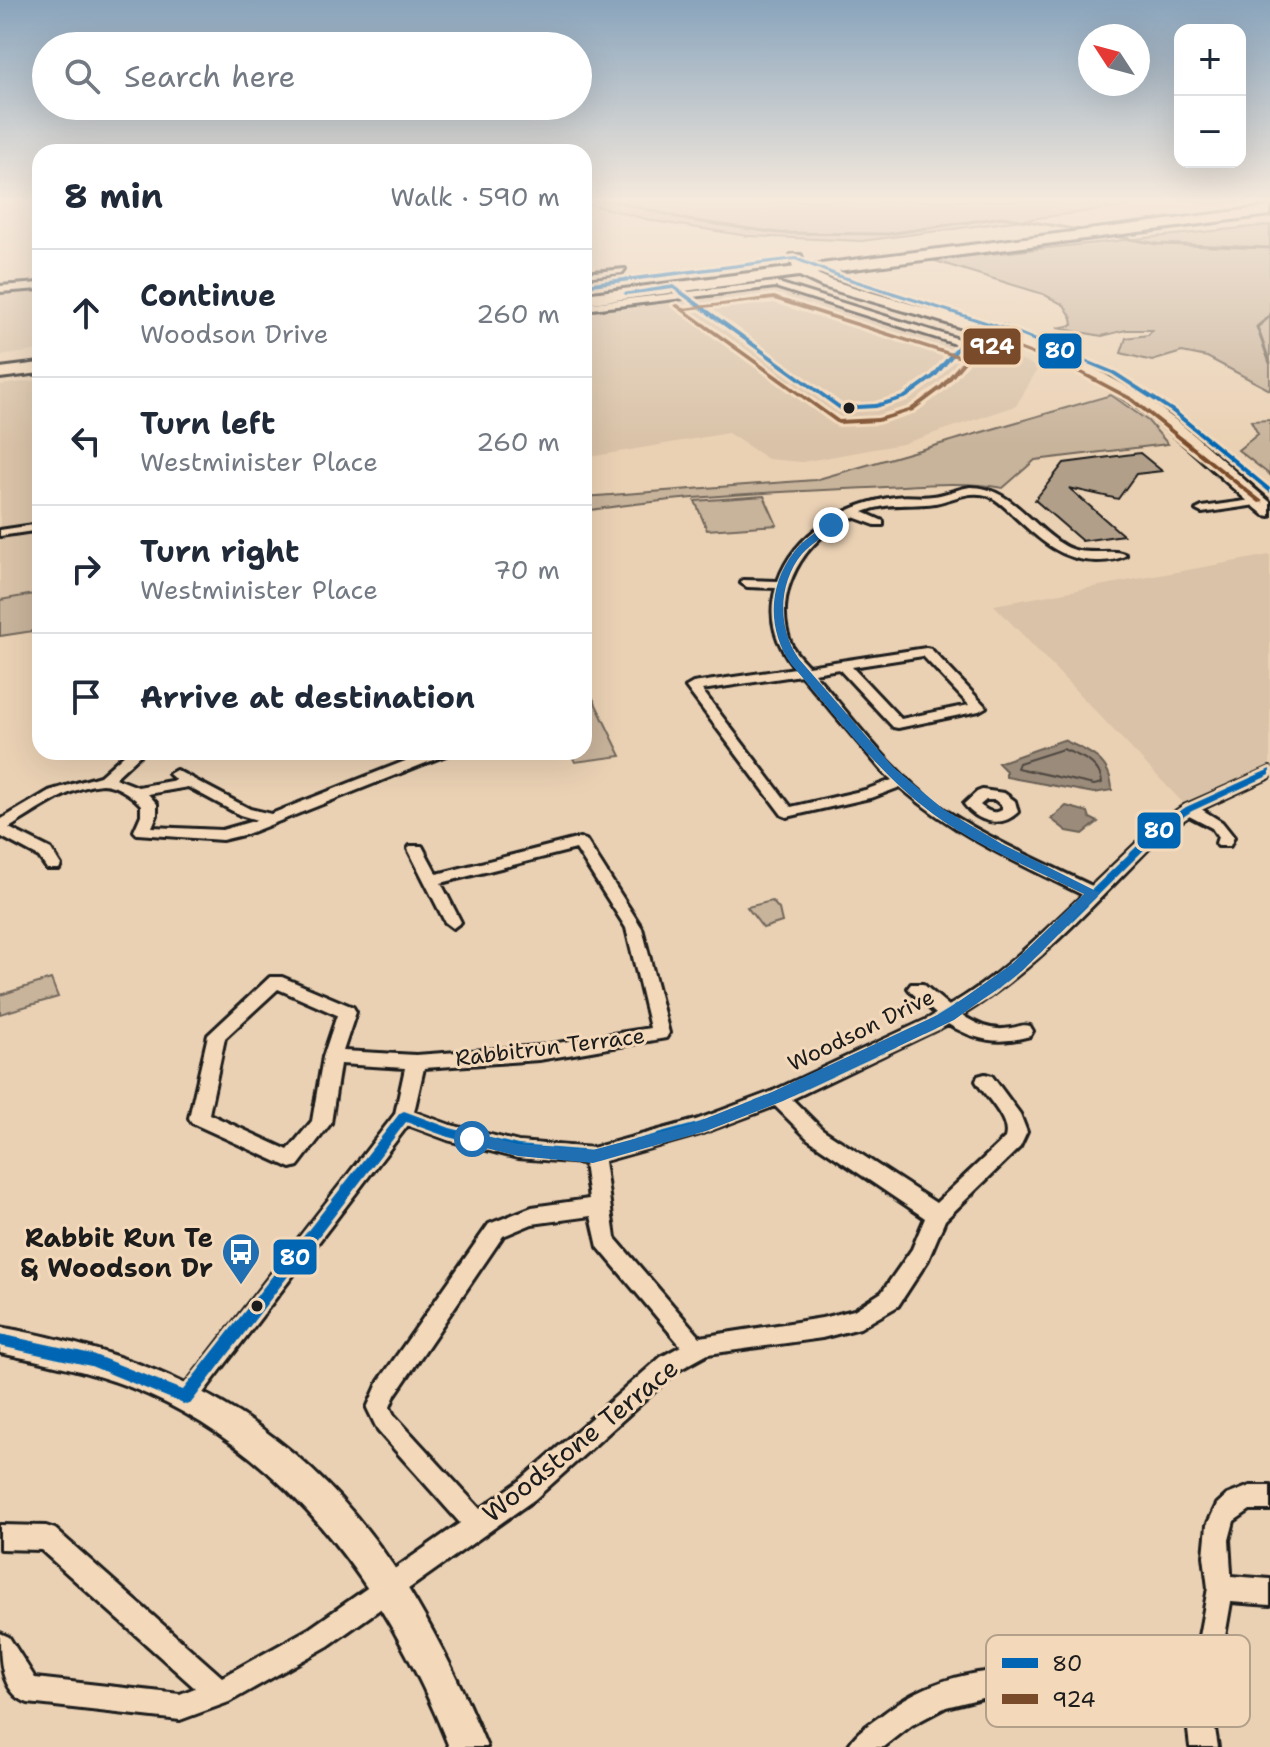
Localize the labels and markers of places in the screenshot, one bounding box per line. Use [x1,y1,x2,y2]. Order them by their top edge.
unlabelled marker [841,400,857,416]
place label: Rabbit Run Te & Woodson Dr [20,1220,213,1285]
bus stop icon: Rabbit Run Te & Woodson Dr [220,1231,262,1286]
unlabelled marker [249,1298,265,1314]

